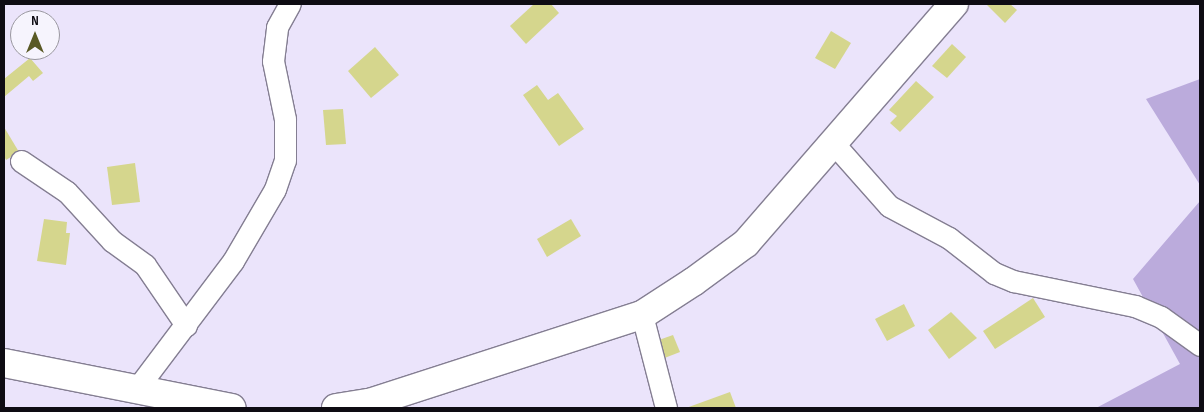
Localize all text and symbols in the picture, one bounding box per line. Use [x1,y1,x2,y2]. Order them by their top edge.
north arrow [10,10,60,60]
text: N [31,12,39,29]

